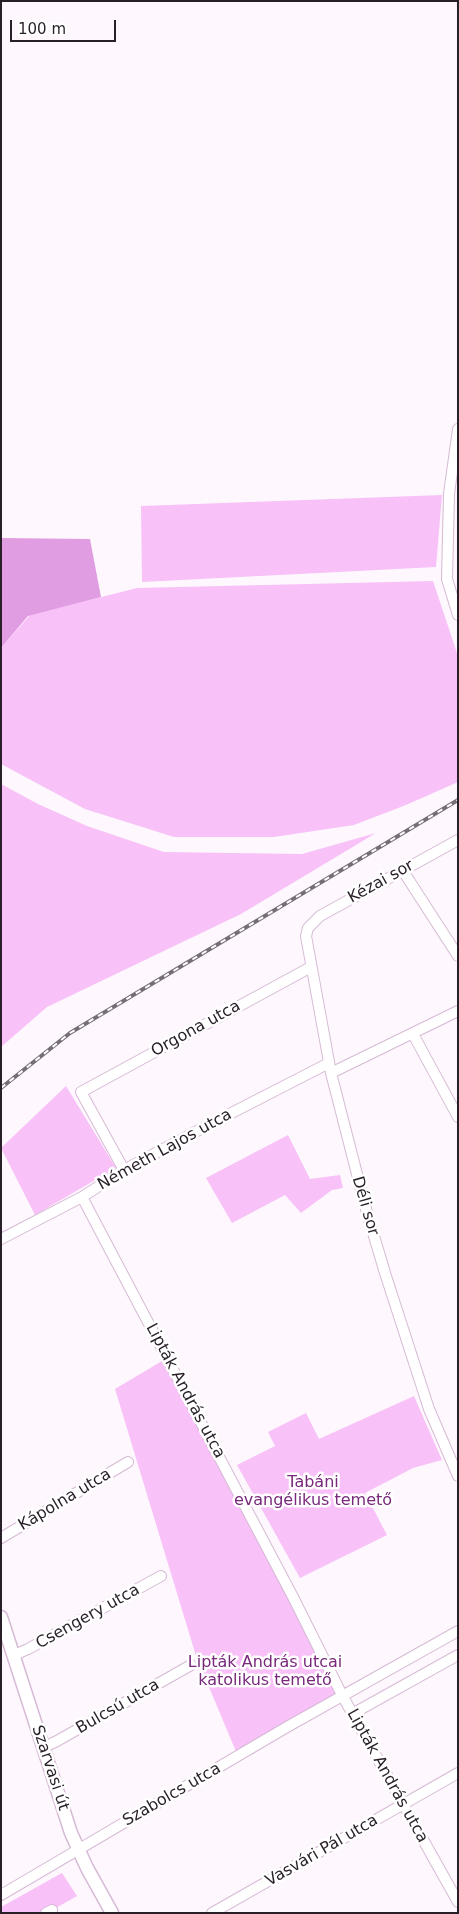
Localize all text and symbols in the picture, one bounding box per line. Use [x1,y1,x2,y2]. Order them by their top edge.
scale bar [12,10,119,42]
text: 100 m [18,20,66,38]
street label: Kézai sor [345,856,417,908]
street label: Orgona utca [148,997,244,1061]
street label: Németh Lajos utca [95,1105,235,1195]
street label: Déli sor [347,1174,383,1238]
street label: Lipták András utca [141,1320,229,1462]
street label: Kápolna utca [15,1465,115,1535]
park label: Tabáni evangélikus temető [234,1473,392,1511]
street label: Csengery utca [33,1581,143,1653]
park label: Lipták András utcai katolikus temető [188,1653,342,1691]
street label: Bulcsú utca [73,1675,163,1739]
street label: Lipták András utca [342,1706,432,1846]
street label: Szarvasi út [27,1723,73,1813]
street label: Szabolcs utca [120,1759,224,1831]
street label: Vasvári Pál utca [262,1811,382,1891]

